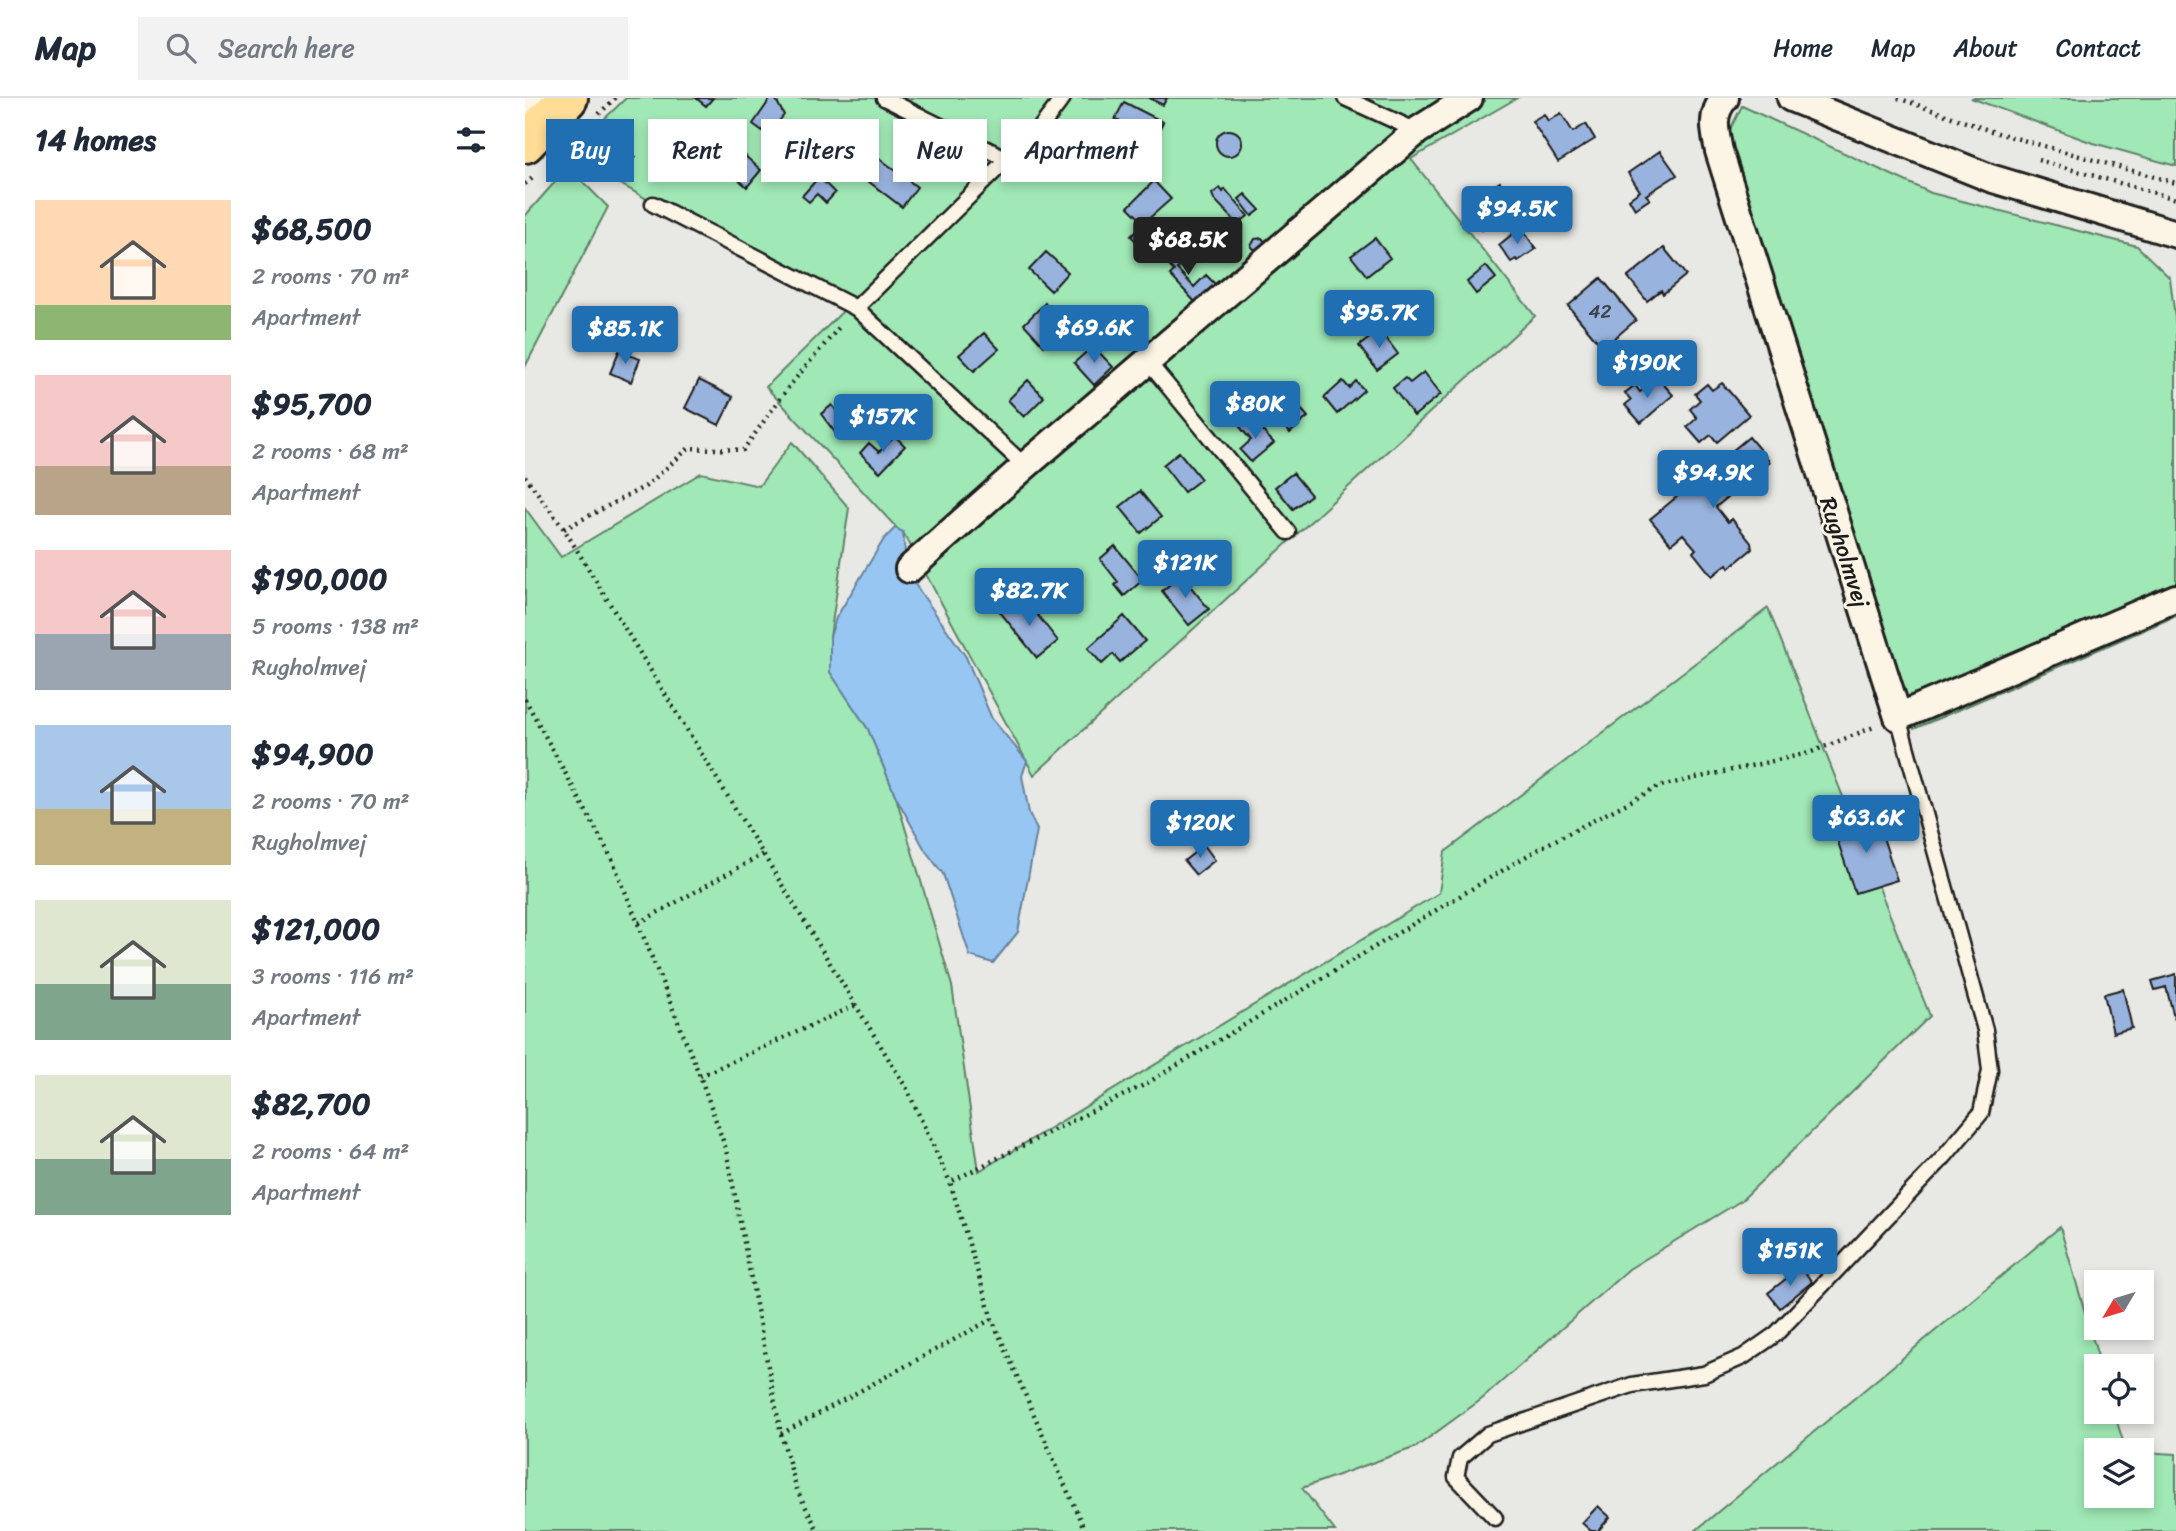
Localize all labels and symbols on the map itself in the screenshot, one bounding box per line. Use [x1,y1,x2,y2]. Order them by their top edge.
pin: $94.5K [1460,186,1574,246]
pin: $68.5K [1131,218,1245,277]
pin: $95.7K [1322,290,1436,350]
house number: 42 [1589,295,1611,328]
pin: $85.1K [568,306,682,366]
pin: $69.6K [1037,306,1151,365]
pin: $190K [1598,341,1696,400]
pin: $80K [1214,382,1296,441]
pin: $157K [834,394,932,454]
pin: $94.9K [1656,450,1770,510]
street label: Rugholmvej [1807,491,1882,614]
pin: $121K [1136,540,1234,600]
pin: $82.7K [972,568,1086,628]
pin: $63.6K [1809,796,1923,855]
pin: $120K [1151,800,1249,860]
pin: $151K [1741,1228,1839,1288]
north arrow [2084,1270,2154,1340]

